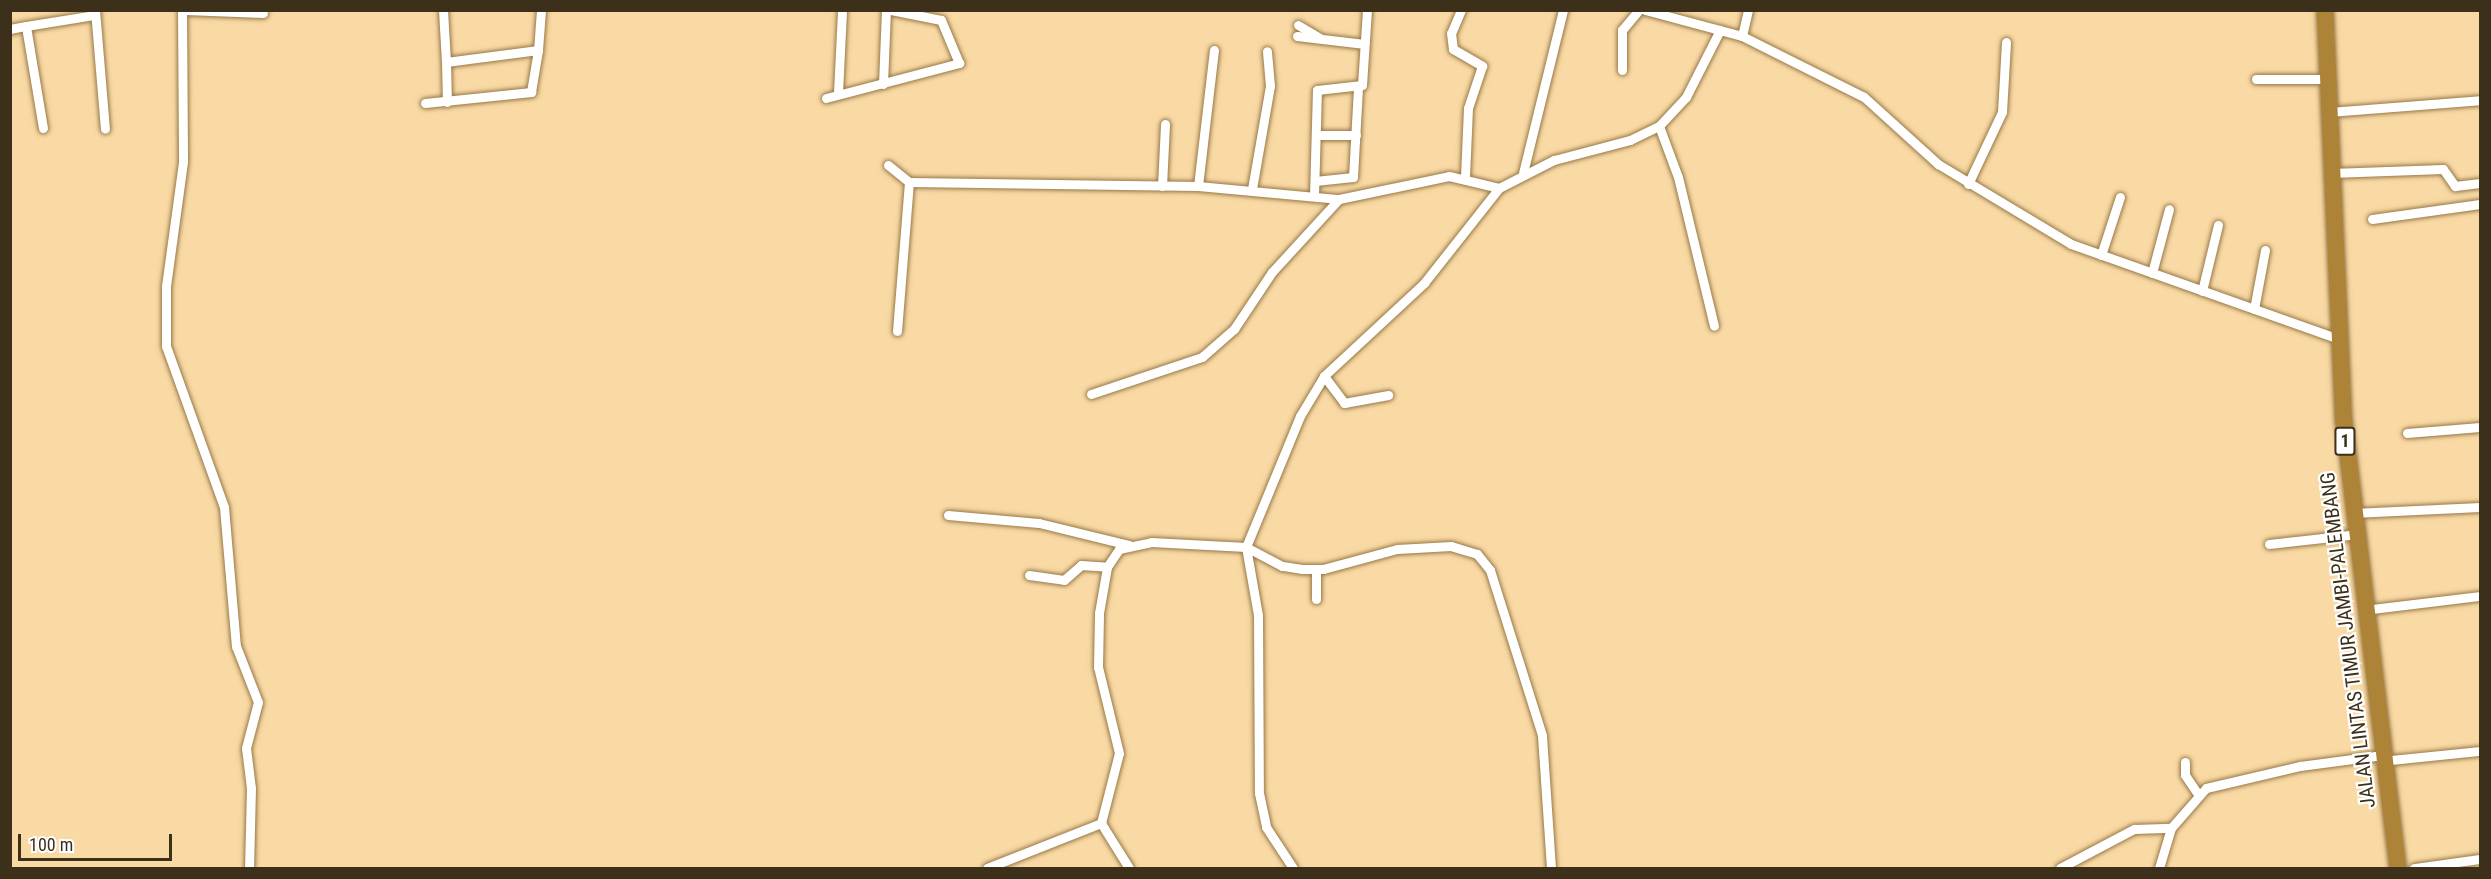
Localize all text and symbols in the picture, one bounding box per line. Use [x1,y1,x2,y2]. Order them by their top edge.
road number: 1 [2333,426,2357,456]
street label: JALAN LINTAS TIMUR JAMBI-PALEMBANG [2315,471,2381,809]
scale bar [21,822,176,860]
text: 100 m [29,834,73,855]

